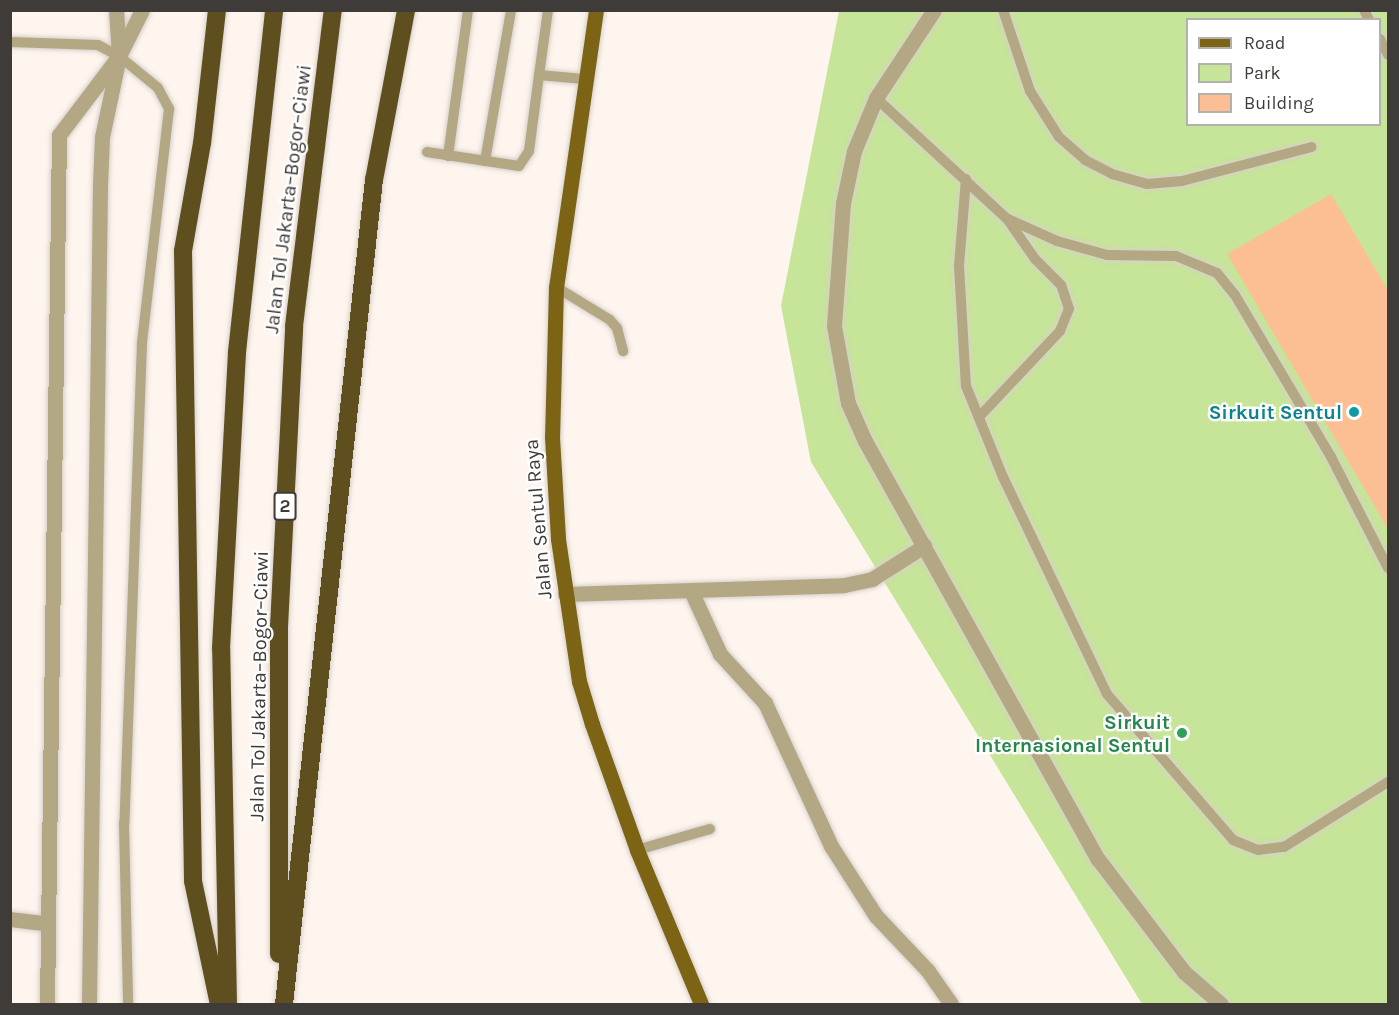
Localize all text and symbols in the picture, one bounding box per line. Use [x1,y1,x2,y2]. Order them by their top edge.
legend [1186,18,1381,126]
text: Road [1244,32,1285,54]
text: Park [1244,62,1281,84]
street label: Jalan Tol Jakarta–Bogor–Ciawi [260,63,316,335]
text: Building [1244,92,1314,114]
place label: Sirkuit Sentul [1209,400,1342,424]
marker: Sirkuit Sentul [1347,405,1361,419]
street label: Jalan Sentul Raya [519,438,557,600]
road number: 2 [273,491,297,521]
street label: Jalan Tol Jakarta–Bogor–Ciawi [245,550,273,822]
place label: Sirkuit Internasional Sentul [975,710,1170,757]
marker: Sirkuit Internasional Sentul [1175,726,1189,740]

